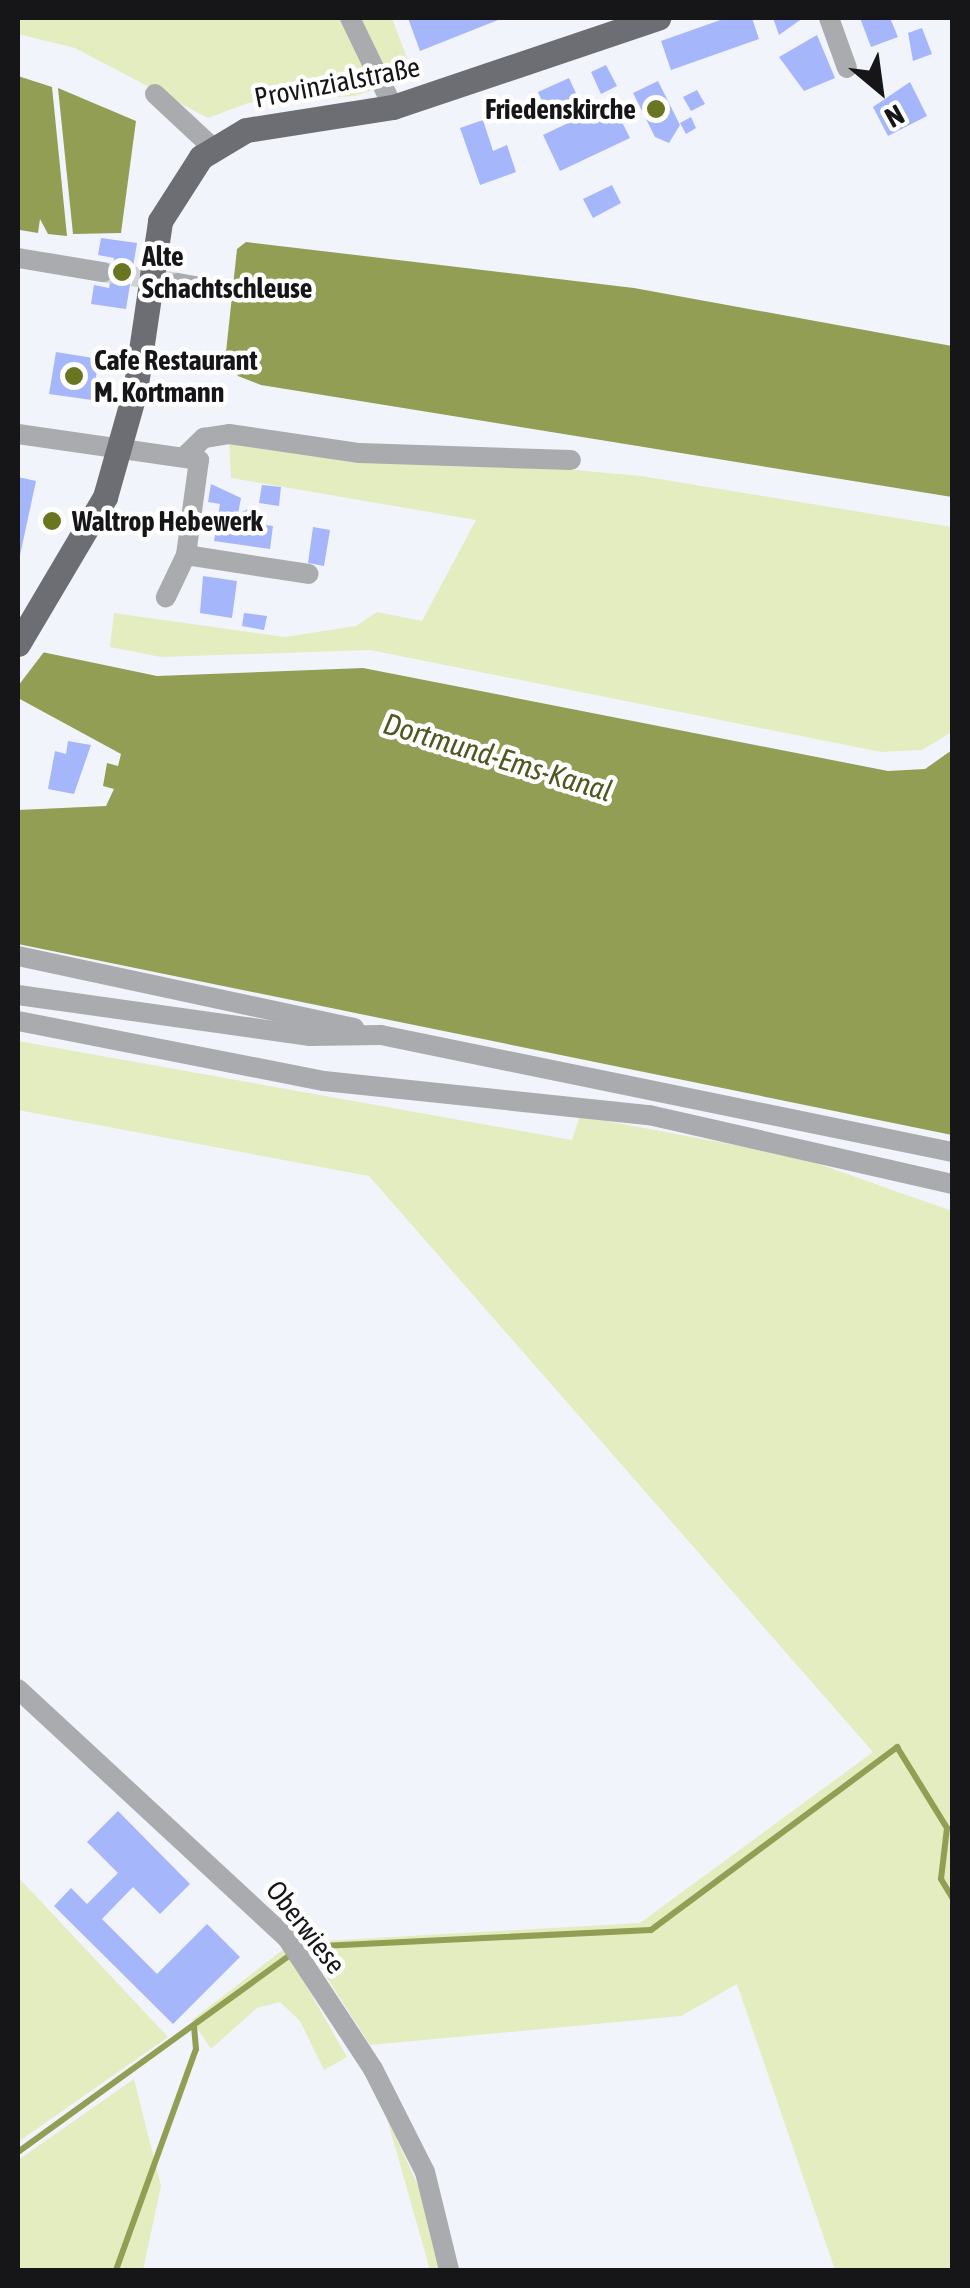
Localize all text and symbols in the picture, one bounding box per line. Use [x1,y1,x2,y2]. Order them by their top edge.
north arrow [830,40,930,140]
street label: Provinzialstraße [251,49,423,115]
place label: Friedenskirche [485,92,636,126]
marker: Friedenskirche [645,98,667,120]
text: N [880,98,910,134]
place label: Alte Schachtschleuse [142,239,313,305]
marker: Alte Schachtschleuse [111,261,133,283]
place label: Cafe Restaurant M. Kortmann [94,343,257,409]
marker: Cafe Restaurant M. Kortmann [63,365,85,387]
place label: Waltrop Hebewerk [72,504,263,538]
marker: Waltrop Hebewerk [41,510,63,532]
water label: Dortmund-Ems-Kanal [379,705,617,809]
street label: Oberwiese [259,1874,353,1980]

